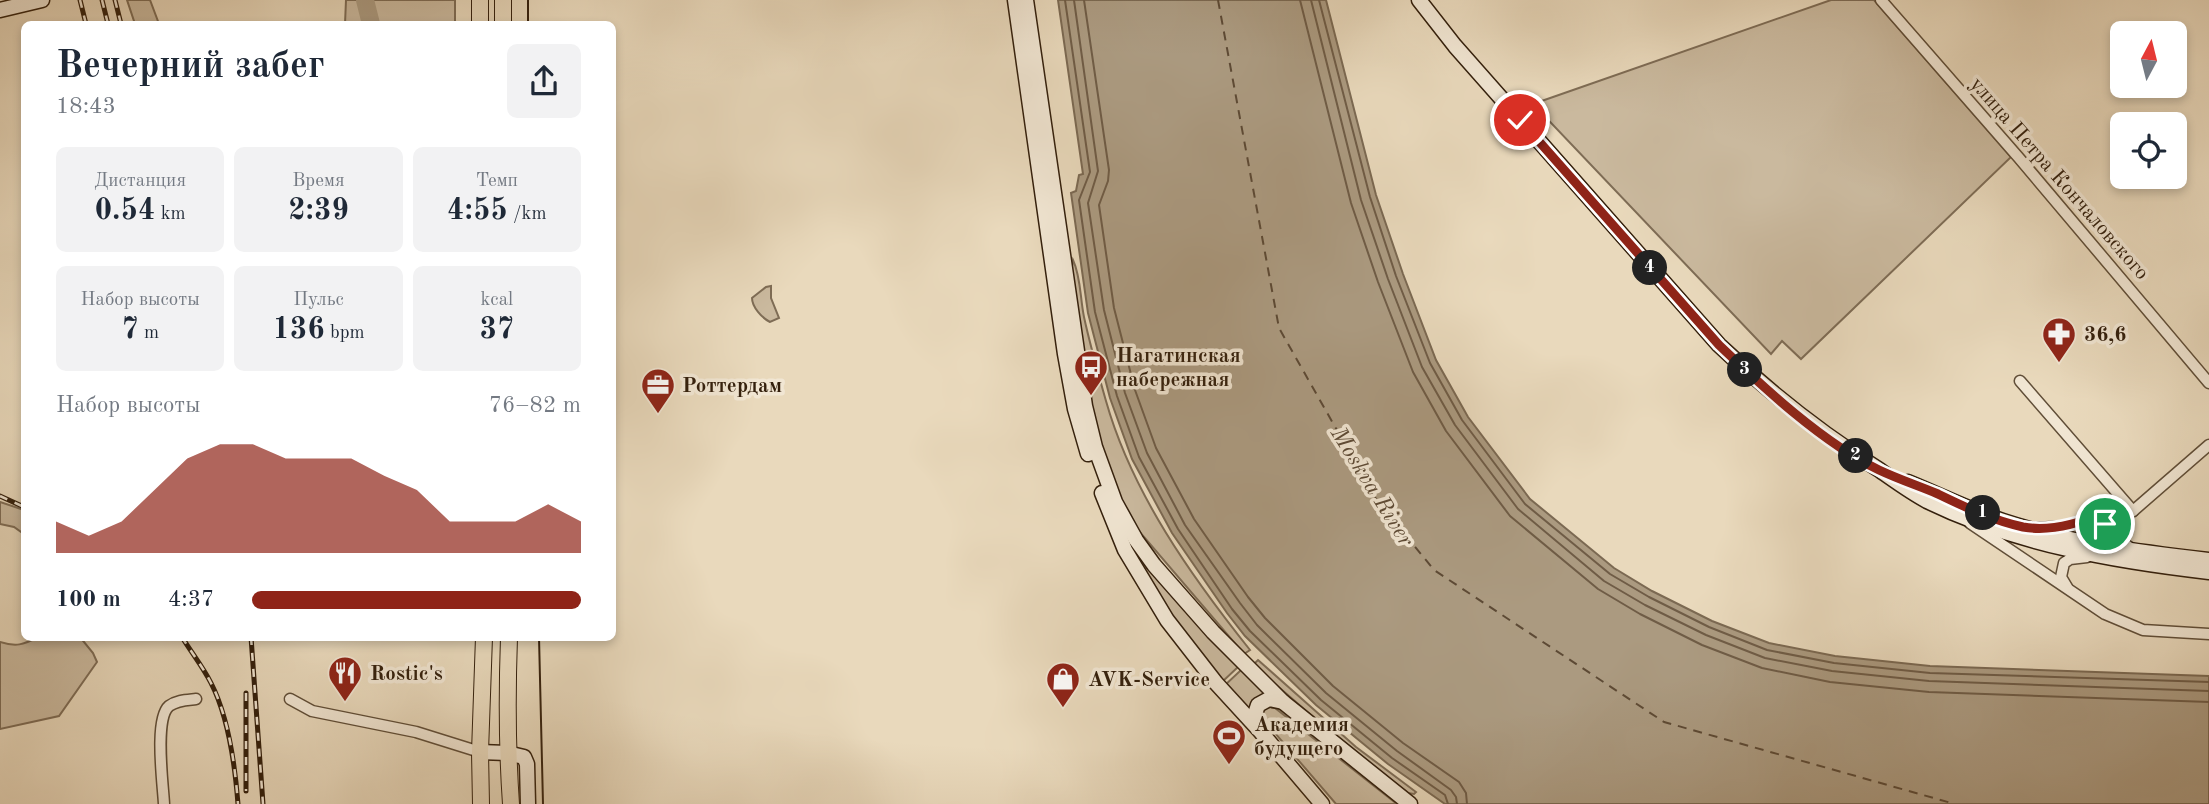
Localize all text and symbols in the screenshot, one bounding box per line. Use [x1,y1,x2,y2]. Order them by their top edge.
north arrow [2110,21,2188,98]
map controls [2110,21,2187,189]
button: share [507,44,581,118]
text: Вечерний забег [56,48,325,86]
street label: улица Петра Кончаловского [1965,74,2152,284]
pin [1490,90,1550,150]
text: 18:43 [56,95,116,118]
icon: check [1501,101,1539,139]
button: locate [2110,112,2187,189]
text: Дистанция [94,172,186,191]
text: Время [292,172,345,191]
text: Темп [476,172,518,191]
text: 0.54 [95,196,155,226]
text: 2:39 [288,196,349,226]
text: 4:55 [447,196,508,226]
text: km [155,205,186,224]
text: /km [508,205,547,224]
pin: 4 [1632,250,1668,286]
text: 4 [1644,258,1655,277]
text: Набор высоты [81,291,200,310]
text: Пульс [293,291,344,310]
text: kcal [480,291,513,310]
text: 7 [121,315,139,345]
text: 136 [272,315,325,345]
text: 37 [479,315,514,345]
pharmacy icon: 36,6 [2040,315,2078,364]
text: m [139,324,159,343]
text: bpm [325,324,365,343]
place label: 36,6 [2084,325,2126,346]
place label: Нагатинская набережная [1116,346,1241,391]
bus stop icon: Нагатинская набережная [1072,348,1110,397]
pin: 3 [1728,352,1762,388]
text: 3 [1739,360,1750,379]
office icon: Роттердам [639,366,677,415]
place label: Роттердам [682,376,782,397]
text: Набор высоты [56,394,200,417]
text: 76–82 m [489,394,581,417]
water label: Moskva River [1325,422,1418,552]
pin: 2 [1839,438,1874,474]
text: 2 [1850,446,1861,465]
pin [2075,494,2135,554]
pin: 1 [1966,496,2000,530]
text: 1 [1977,503,1988,522]
icon: arrive [2086,505,2124,543]
text: 100 m [56,588,121,611]
text: 4:37 [168,588,214,611]
restaurant icon: Rostic's [326,654,364,703]
shop icon: AVK-Service [1044,660,1082,709]
place label: Rostic's [370,664,443,685]
place label: AVK-Service [1088,670,1210,691]
place label: Академия будущего [1254,715,1349,760]
sports icon: Академия будущего [1210,717,1248,766]

